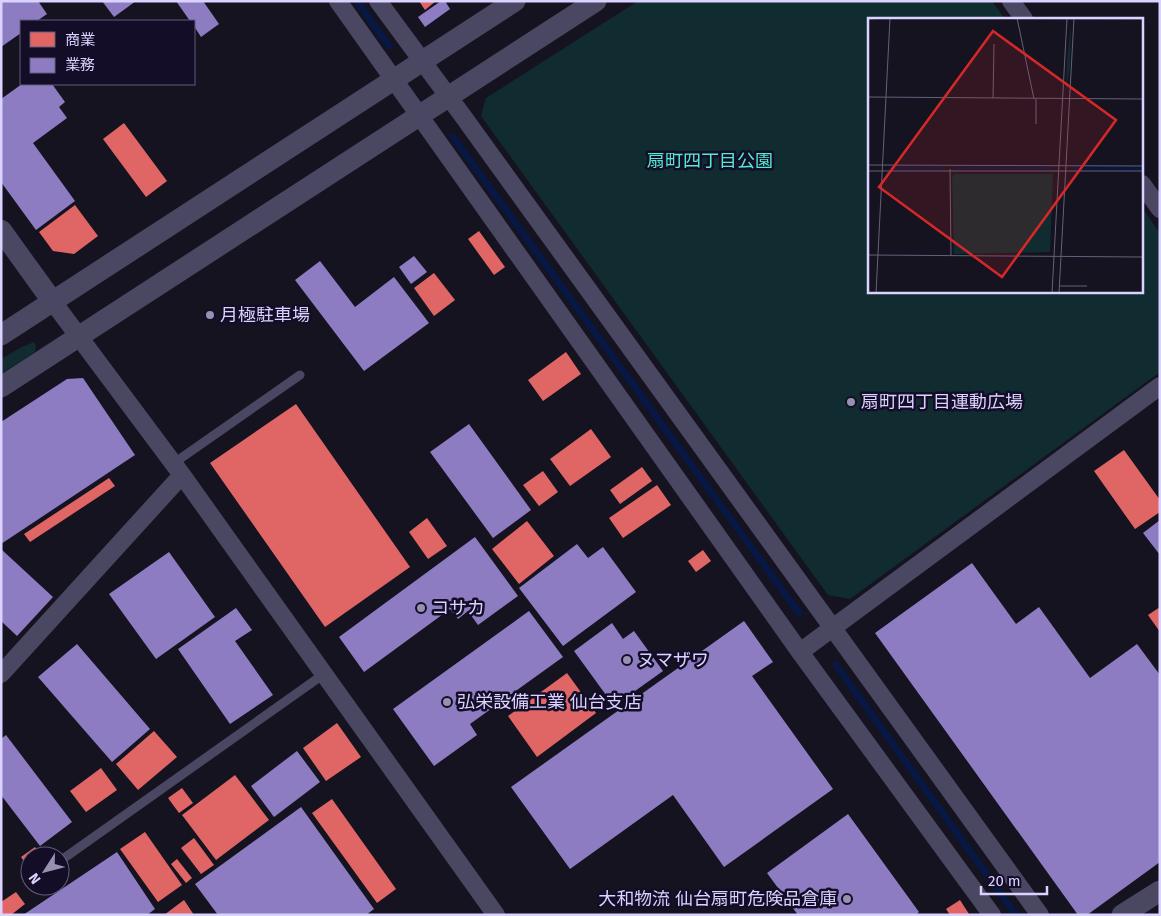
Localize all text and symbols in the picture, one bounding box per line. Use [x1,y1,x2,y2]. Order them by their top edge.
inset map [868,18,1144,292]
legend [20,20,195,85]
text: 商業 [65,31,95,49]
text: 業務 [65,56,95,74]
park label: 扇町四丁目公園 [647,150,773,172]
place label: 月極駐車場 [220,304,310,326]
marker: 月極駐車場 [204,309,216,321]
place label: 扇町四丁目運動広場 [861,391,1023,413]
marker: 扇町四丁目運動広場 [845,396,857,408]
place label: コサカ [431,597,485,619]
marker: コサカ [415,602,427,614]
place label: ヌマザワ [637,649,709,671]
marker: ヌマザワ [621,654,633,666]
place label: 弘栄設備工業 仙台支店 [457,691,642,713]
marker: 弘栄設備工業 仙台支店 [441,696,453,708]
north arrow [20,846,70,896]
scale bar [981,864,1047,896]
text: N [25,870,44,887]
text: 20 m [988,872,1021,890]
place label: 大和物流 仙台扇町危険品倉庫 [598,888,837,910]
marker: 大和物流 仙台扇町危険品倉庫 [841,893,853,905]

